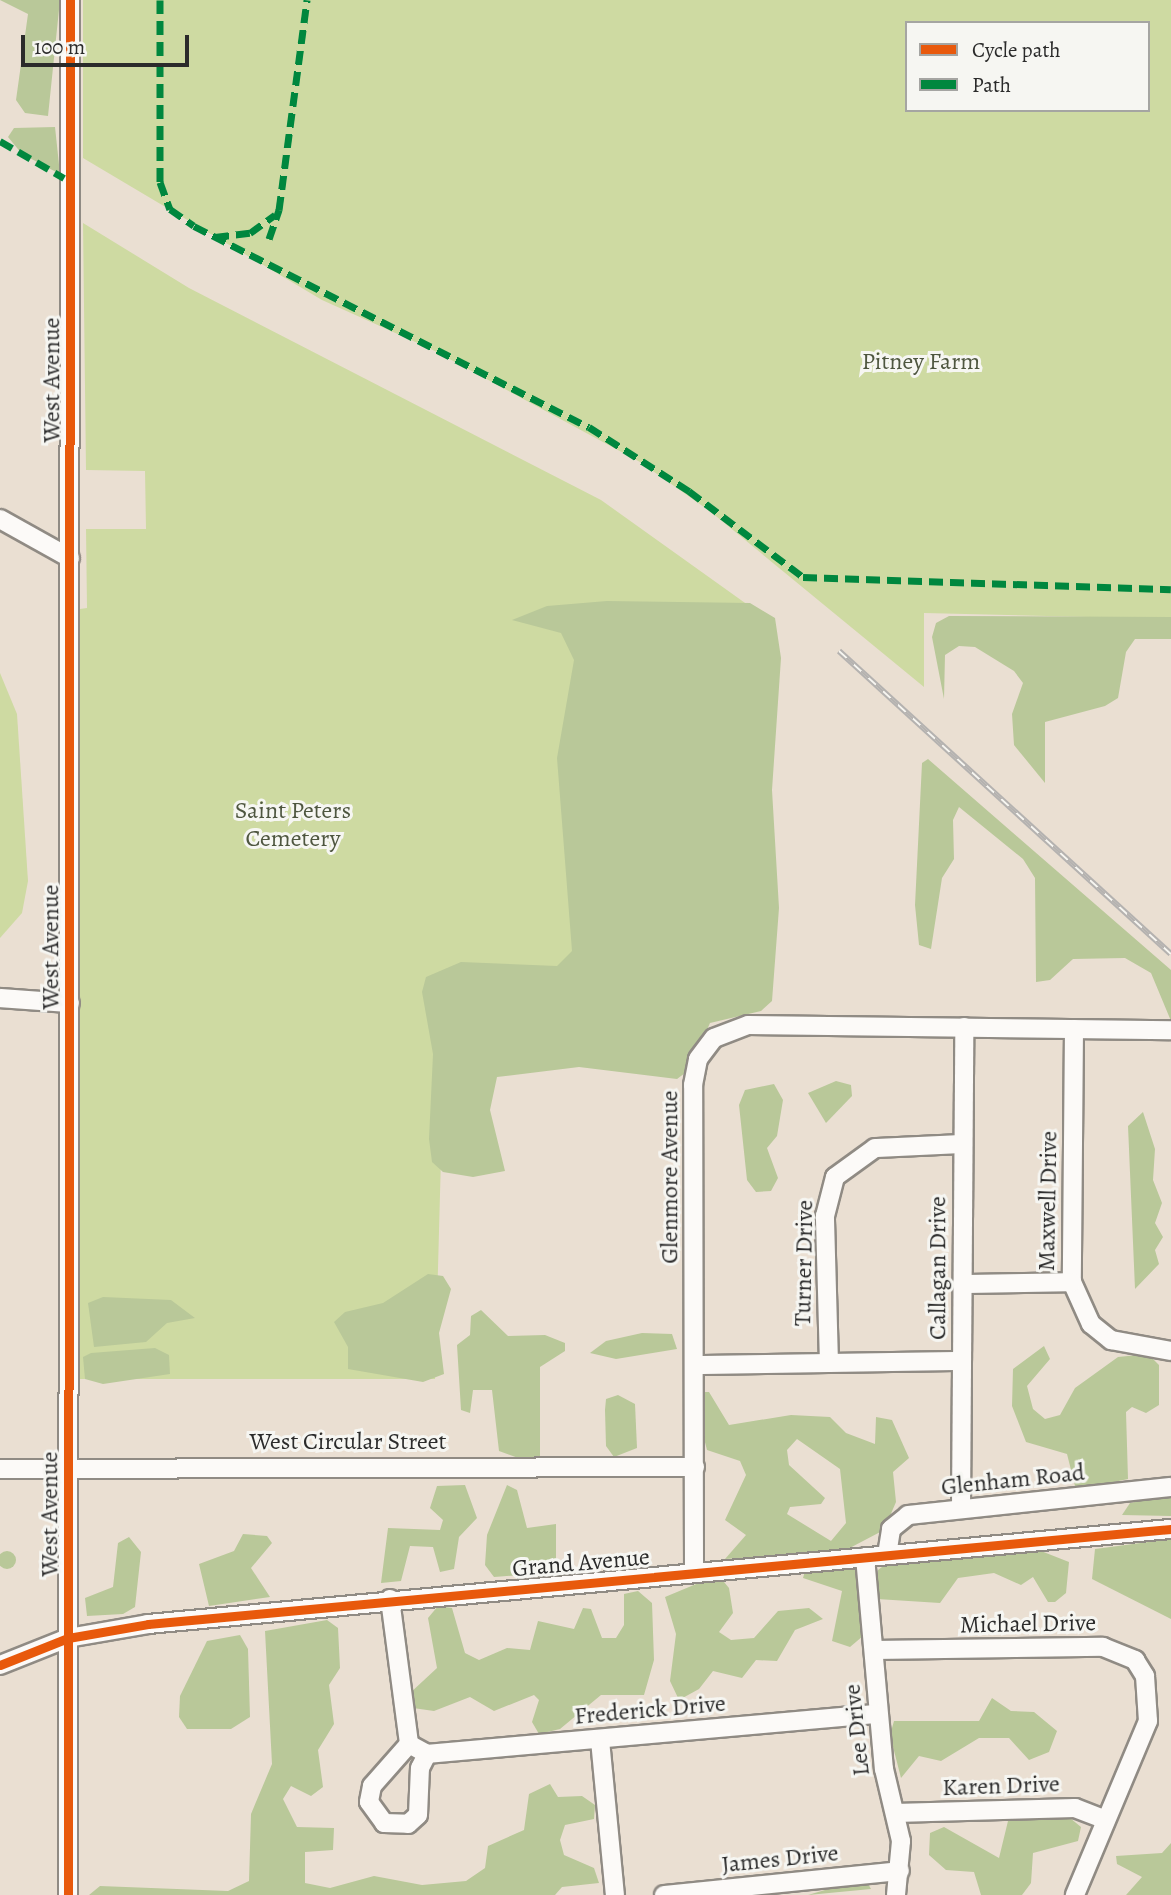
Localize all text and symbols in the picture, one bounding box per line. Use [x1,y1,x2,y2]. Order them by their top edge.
scale bar [24,21,192,65]
legend [905,21,1150,112]
text: 100 m [34,33,85,61]
text: Cycle path [972,36,1061,64]
text: Path [972,71,1011,99]
street label: West Avenue [38,317,66,443]
park label: Pitney Farm [862,348,980,376]
park label: Saint Peters Cemetery [235,797,351,853]
street label: West Avenue [37,884,65,1010]
street label: Glenmore Avenue [656,1090,684,1264]
street label: Maxwell Drive [1032,1131,1064,1271]
street label: Callagan Drive [924,1196,952,1340]
street label: Turner Drive [789,1200,819,1326]
street label: West Circular Street [249,1428,447,1456]
street label: West Avenue [36,1451,64,1577]
street label: Glenham Road [940,1458,1086,1502]
street label: Grand Avenue [511,1543,651,1583]
street label: Michael Drive [960,1608,1096,1640]
street label: Lee Drive [838,1683,876,1777]
street label: Frederick Drive [573,1689,727,1731]
street label: Karen Drive [942,1770,1060,1802]
street label: James Drive [720,1839,840,1879]

